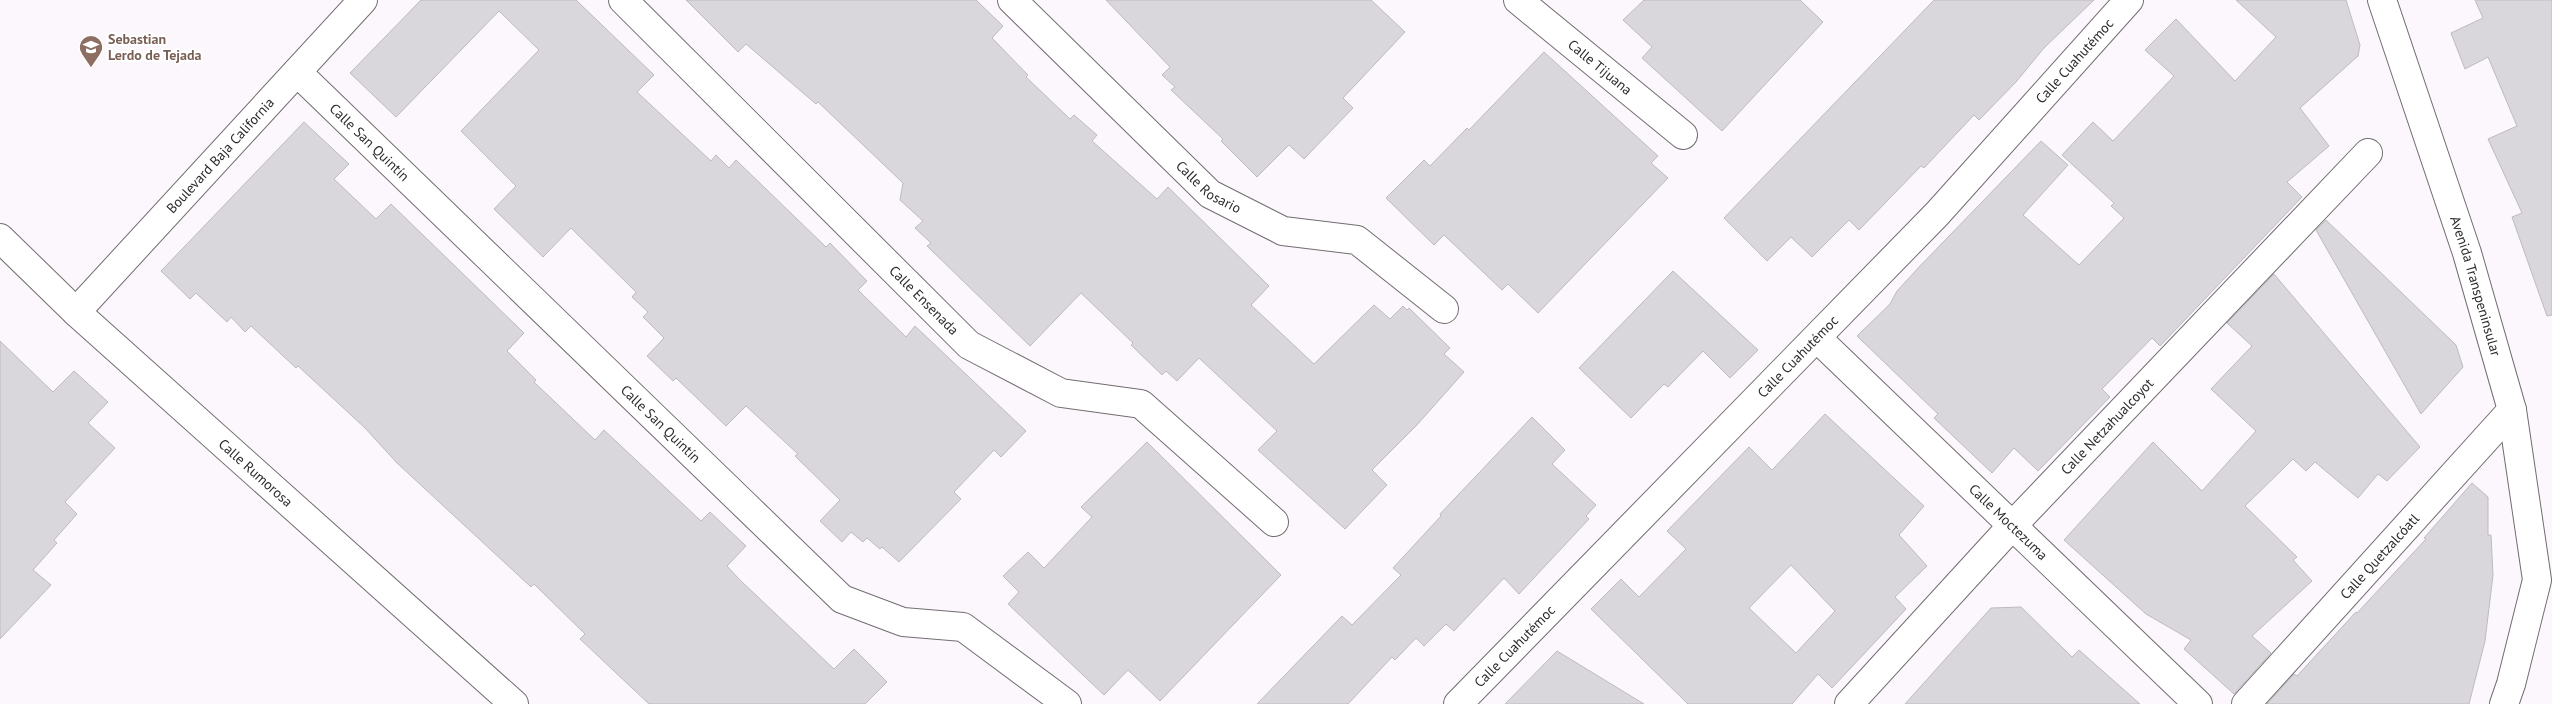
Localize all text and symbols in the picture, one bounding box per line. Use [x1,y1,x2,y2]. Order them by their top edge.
street label: Calle Cuahutémoc [2032,15,2117,107]
place label: Sebastian Lerdo de Tejada [108,30,202,64]
school or university icon: Sebastian Lerdo de Tejada [78,34,104,68]
street label: Calle Tijuana [1564,36,1636,99]
street label: Boulevard Baja California [162,94,278,217]
street label: Calle San Quintín [326,99,413,185]
street label: Calle Rosario [1172,157,1244,217]
street label: Avenida Transpeninsular [2446,214,2505,358]
street label: Calle Ensenada [885,262,963,339]
street label: Calle Cuahutémoc [1753,311,1842,401]
street label: Calle Netzahualcoyot [2057,374,2157,478]
street label: Calle San Quintín [617,381,705,466]
street label: Calle Rumorosa [215,435,296,511]
street label: Calle Moctezuma [1965,480,2052,564]
street label: Calle Quetzalcóatl [2336,510,2423,603]
street label: Calle Cuahutémoc [1470,601,1559,691]

